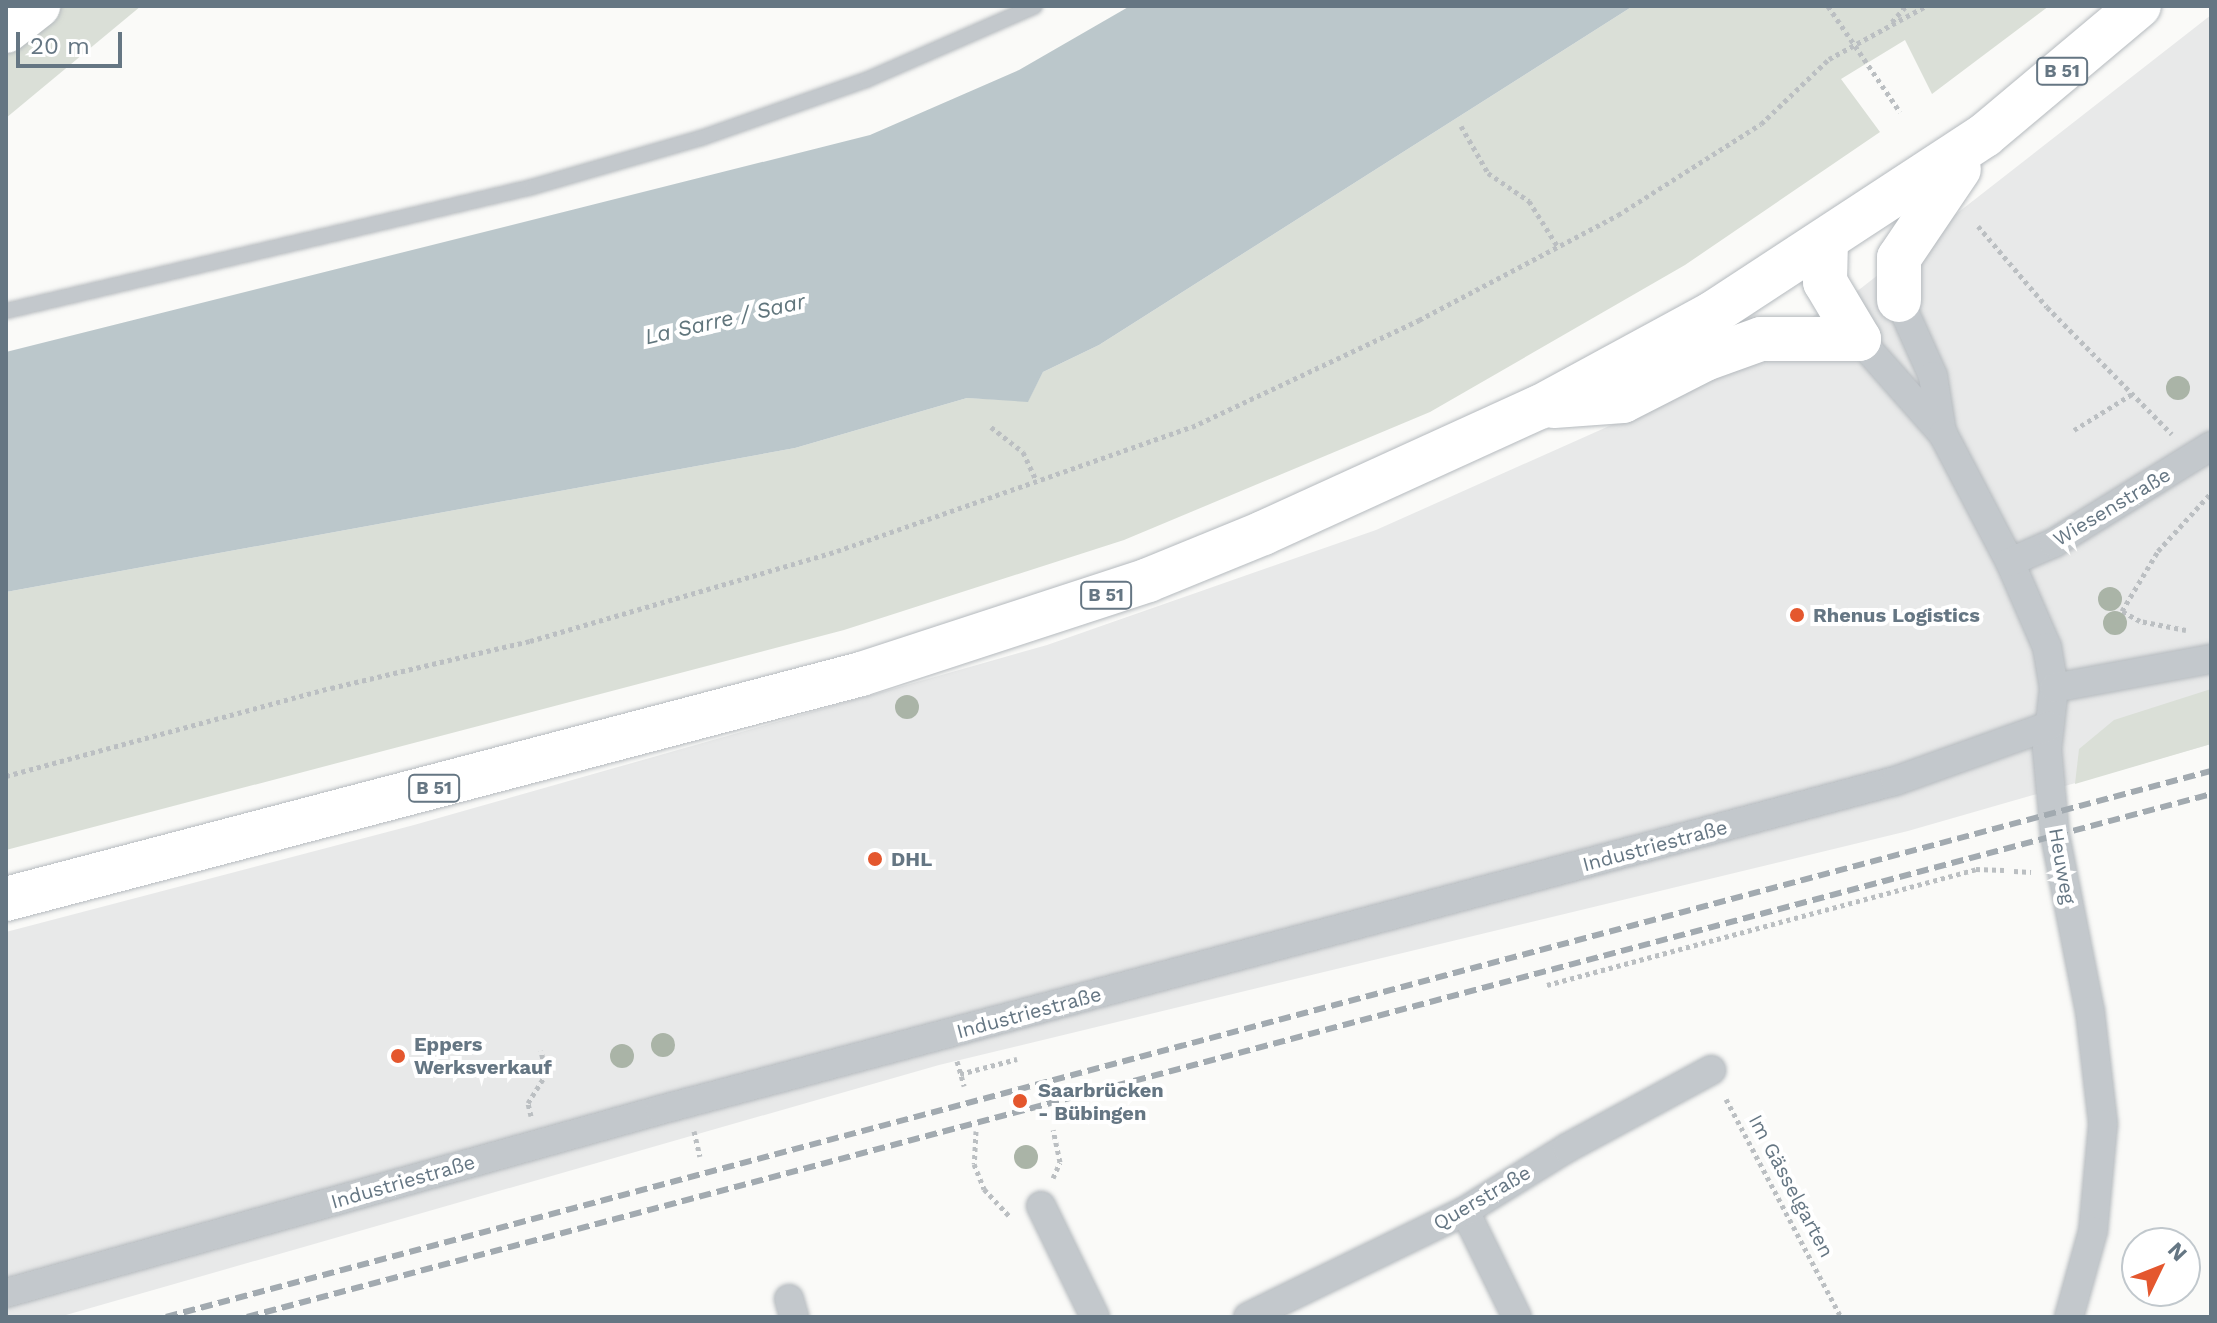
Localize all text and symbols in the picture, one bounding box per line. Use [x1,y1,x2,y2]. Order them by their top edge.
scale bar [20,16,126,66]
text: 20 m [30,32,90,60]
road number: B 51 [2036,57,2088,85]
water label: La Sarre / Saar [642,288,808,350]
street label: Wiesenstraße [2049,463,2175,551]
road number: B 51 [1080,581,1132,609]
place label: Rhenus Logistics [1813,603,1980,627]
marker: Rhenus Logistics [1788,606,1806,624]
road number: B 51 [408,774,460,802]
street label: Industriestraße [1580,815,1730,877]
street label: Heuweg [2043,826,2081,906]
place label: DHL [891,847,932,871]
marker: DHL [866,850,884,868]
street label: Industriestraße [954,982,1104,1044]
place label: Eppers Werksverkauf [414,1032,552,1079]
marker: Eppers Werksverkauf [389,1047,407,1065]
place label: Saarbrücken - Bübingen [1038,1078,1164,1125]
marker: Saarbrücken - Bübingen [1009,1090,1031,1112]
street label: Im Gässelgarten [1743,1111,1839,1261]
street label: Industriestraße [328,1150,478,1214]
street label: Querstraße [1429,1160,1535,1236]
north arrow [2121,1227,2201,1307]
text: N [2163,1237,2192,1266]

